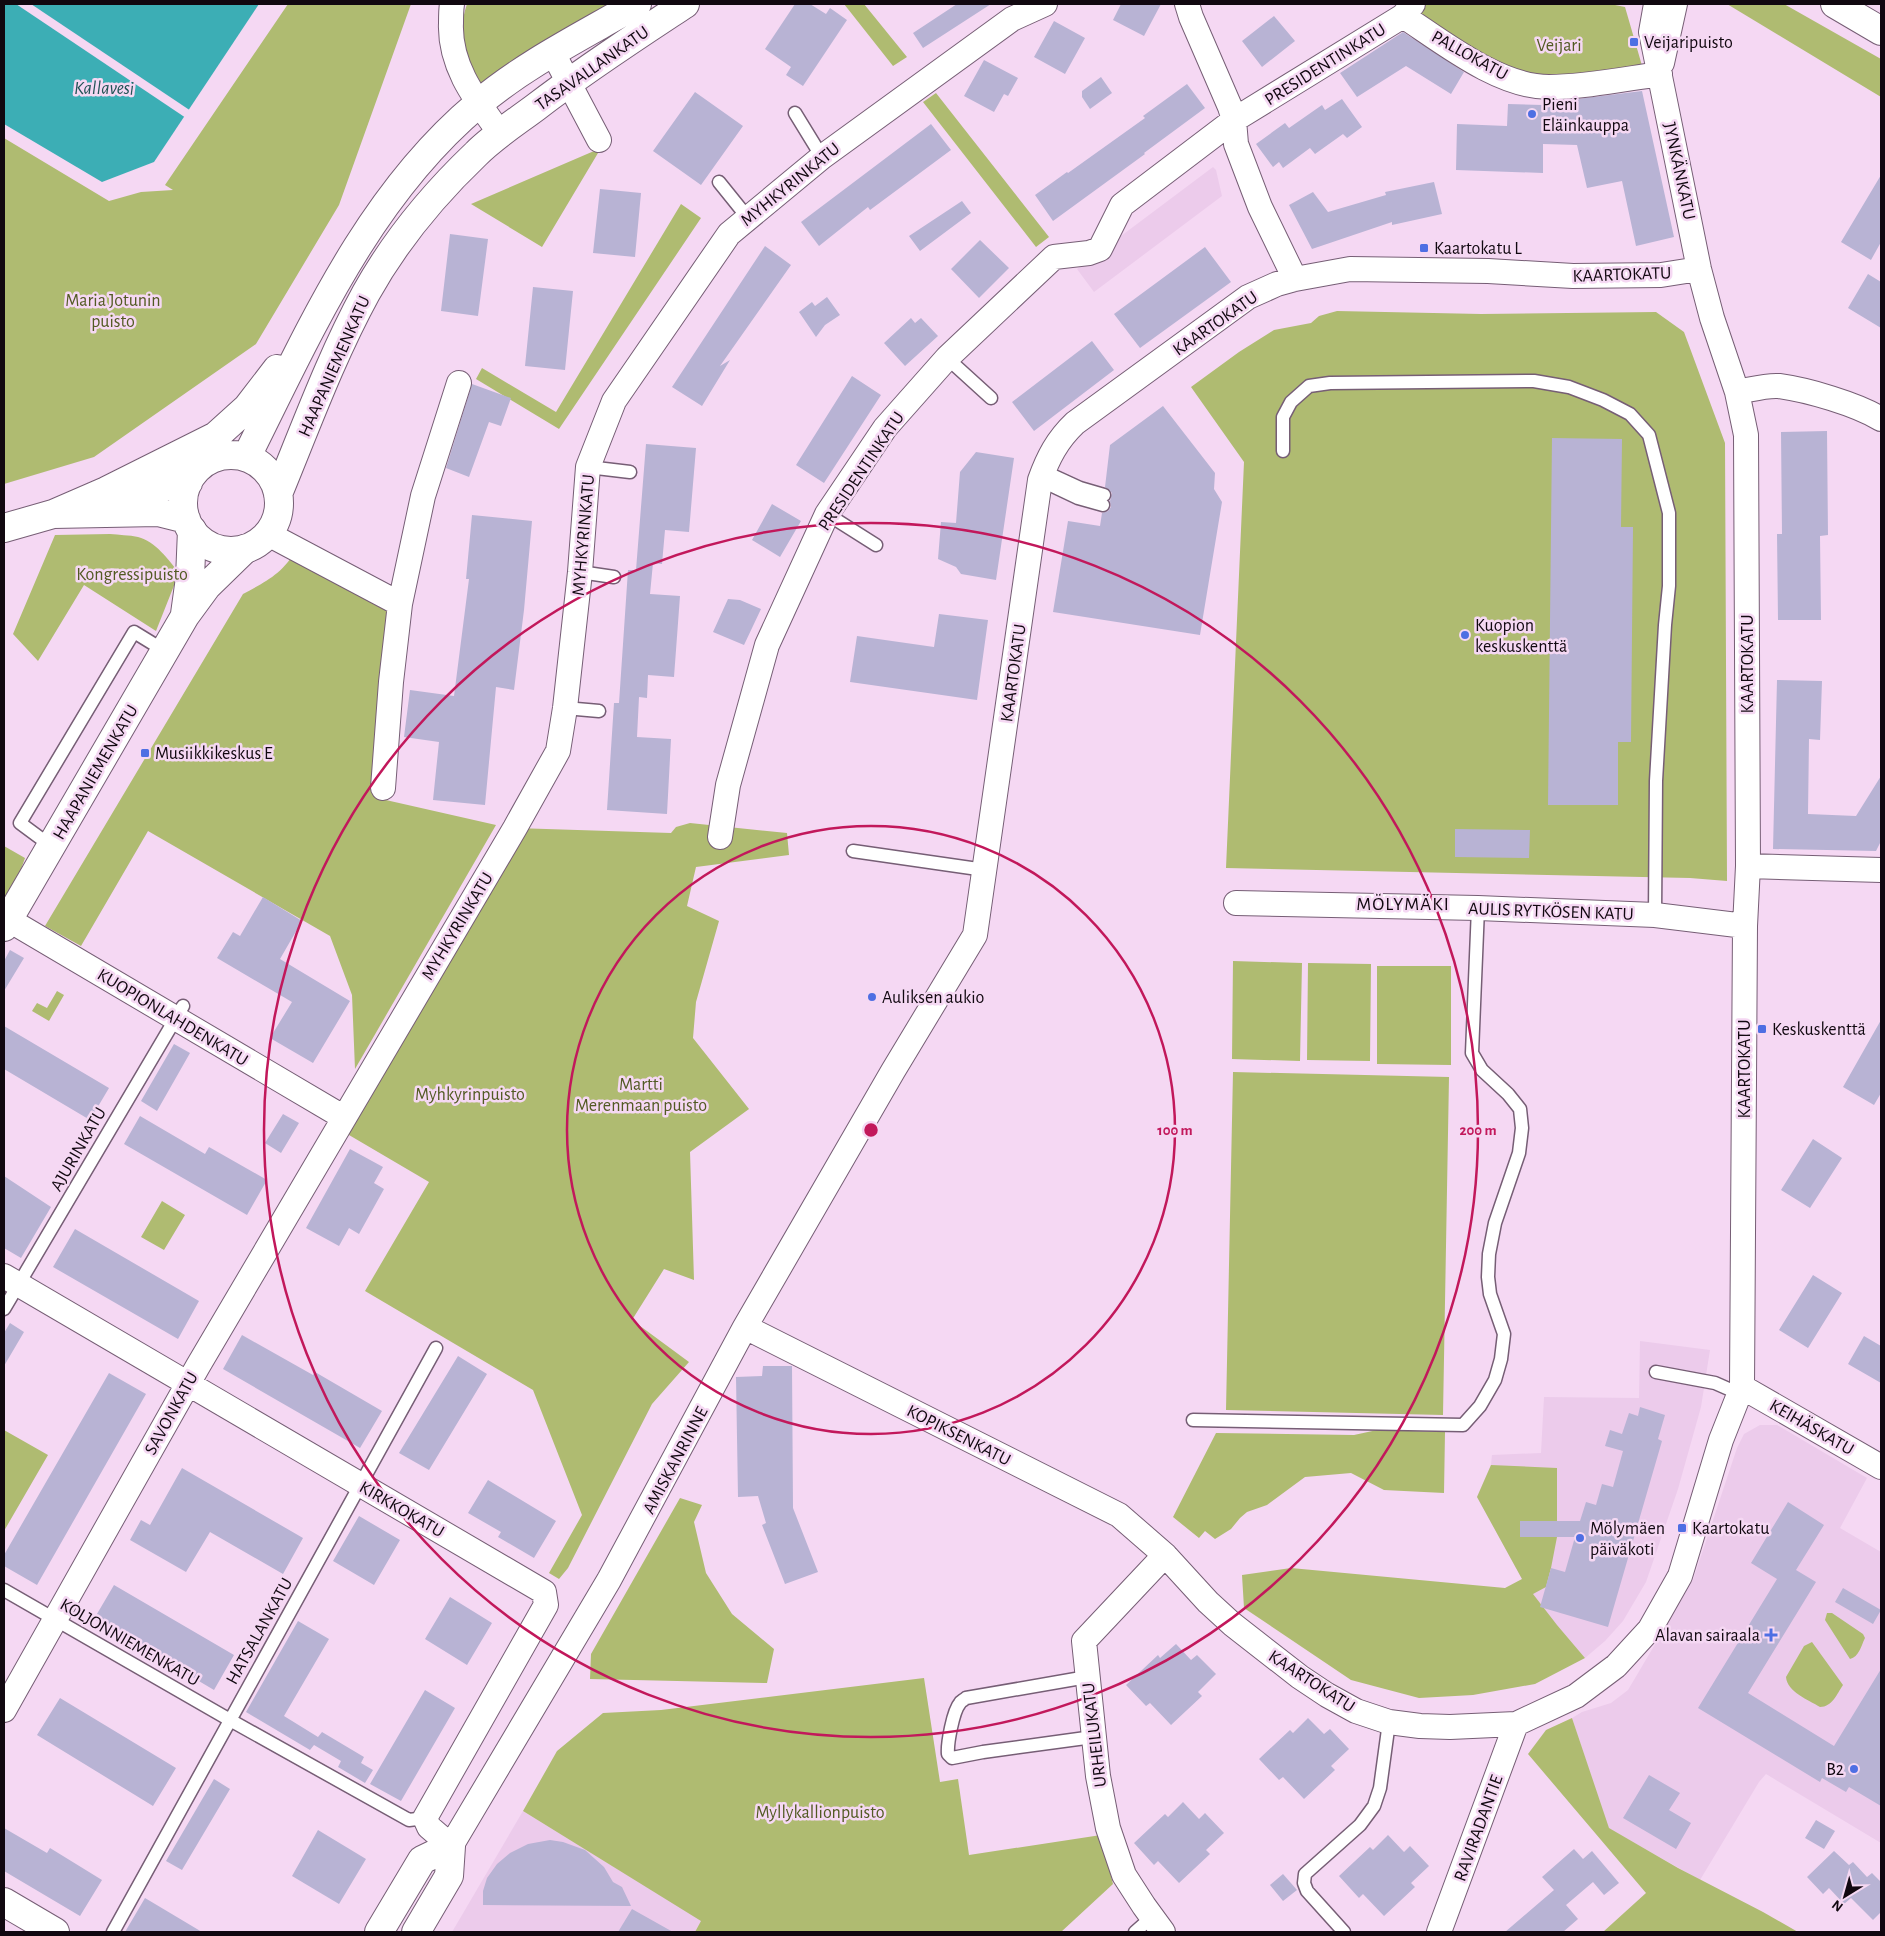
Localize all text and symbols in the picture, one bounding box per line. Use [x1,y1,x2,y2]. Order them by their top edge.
street label: PRESIDENTINKATU [1262,20,1389,109]
street label: TASAVALLANKATU [533,23,653,115]
street label: PALLOKATU [1428,28,1511,84]
place label: Veijaripuisto [1644,34,1733,52]
marker: Veijaripuisto [1628,36,1640,48]
park label: Veijari [1536,37,1582,55]
water label: Kallavesi [74,79,134,98]
place label: Pieni Eläinkauppa [1542,96,1629,135]
marker: Pieni Eläinkauppa [1526,108,1538,120]
street label: JYNKÄNKATU [1660,120,1700,222]
street label: MYHKYRINKATU [738,139,844,230]
place label: Kaartokatu L [1434,240,1522,258]
marker: Kaartokatu L [1418,242,1430,254]
street label: KAARTOKATU [1572,264,1672,286]
street label: KAARTOKATU [1170,288,1261,360]
park label: Maria Jotunin puisto [65,292,161,331]
street label: HAAPANIEMENKATU [296,293,374,440]
street label: PRESIDENTINKATU [816,409,908,534]
street label: MYHKYRINKATU [570,474,598,597]
park label: Kongressipuisto [76,566,188,584]
street label: KAARTOKATU [1739,615,1757,713]
place label: Kuopion keskuskenttä [1475,617,1567,656]
street label: KAARTOKATU [998,623,1030,723]
marker: Kuopion keskuskenttä [1459,629,1471,641]
street label: HAAPANIEMENKATU [50,702,142,843]
place label: Musiikkikeskus E [155,745,273,763]
marker: Musiikkikeskus E [139,747,151,759]
street label: MYHKYRINKATU [419,870,497,983]
district label: MÖLYMÄKI [1356,894,1450,914]
street label: AULIS RYTKÖSEN KATU [1468,898,1634,924]
street label: KUOPIONLAHDENKATU [94,966,251,1070]
place label: Auliksen aukio [882,989,985,1007]
marker: Auliksen aukio [866,991,878,1003]
street label: KAARTOKATU [1736,1020,1754,1118]
place label: Keskuskenttä [1772,1021,1866,1039]
marker: Keskuskenttä [1756,1023,1768,1035]
park label: Martti Merenmaan puisto [575,1076,707,1115]
park label: Myhkyrinpuisto [415,1086,525,1104]
street label: AJURINKATU [48,1104,110,1195]
centre of rings [862,1121,880,1139]
text: 100 m [1157,1123,1193,1138]
text: 200 m [1459,1123,1497,1138]
street label: SAVONKATU [142,1369,202,1458]
street label: KEIHÄSKATU [1766,1395,1858,1459]
street label: KOPIKSENKATU [904,1402,1013,1470]
street label: AMISKANRINNE [640,1404,712,1517]
street label: KIRKKOKATU [356,1478,447,1541]
place label: Mölymäen päiväkoti [1590,1520,1665,1559]
place label: Kaartokatu [1692,1520,1769,1538]
marker: Kaartokatu [1676,1522,1688,1534]
marker: Mölymäen päiväkoti [1574,1532,1586,1544]
street label: HATSALANKATU [223,1575,297,1688]
street label: KOLJONNIEMENKATU [57,1596,202,1690]
place label: Alavan sairaala [1655,1627,1760,1645]
marker: Alavan sairaala [1764,1628,1778,1642]
street label: KAARTOKATU [1265,1647,1358,1716]
street label: URHEILUKATU [1080,1682,1110,1788]
place label: B2 [1826,1761,1844,1779]
marker: B2 [1848,1763,1860,1775]
street label: RAVIRADANTIE [1451,1773,1507,1884]
park label: Myllykallionpuisto [755,1804,885,1822]
north arrow [1820,1871,1870,1921]
text: N [1830,1897,1846,1914]

